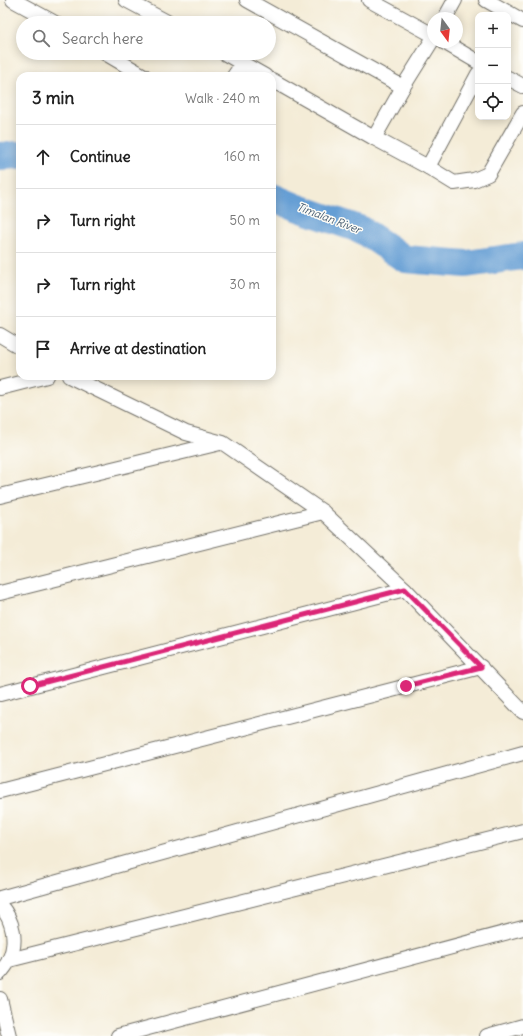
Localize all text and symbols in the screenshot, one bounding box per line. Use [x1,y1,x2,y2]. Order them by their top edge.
north arrow [427,12,463,48]
map controls [475,12,511,120]
button: + [475,12,511,48]
search box [16,16,276,60]
icon: search [30,27,52,49]
text: Search here [62,29,143,48]
button: − [475,48,511,84]
button: locate [475,84,511,120]
text: 3 min [32,87,74,109]
text: Walk · 240 m [185,90,260,107]
icon: ahead [32,146,54,168]
text: Continue [70,147,131,166]
text: 160 m [224,148,260,165]
water label: Timalan River [295,199,364,237]
icon: right [32,210,54,232]
text: Turn right [70,211,135,230]
text: 50 m [229,212,260,229]
icon: right [32,274,54,296]
text: Turn right [70,275,135,294]
text: 30 m [230,276,260,293]
icon: arrive [32,338,54,360]
text: Arrive at destination [70,339,206,358]
route start [21,677,39,695]
route end [397,677,415,695]

